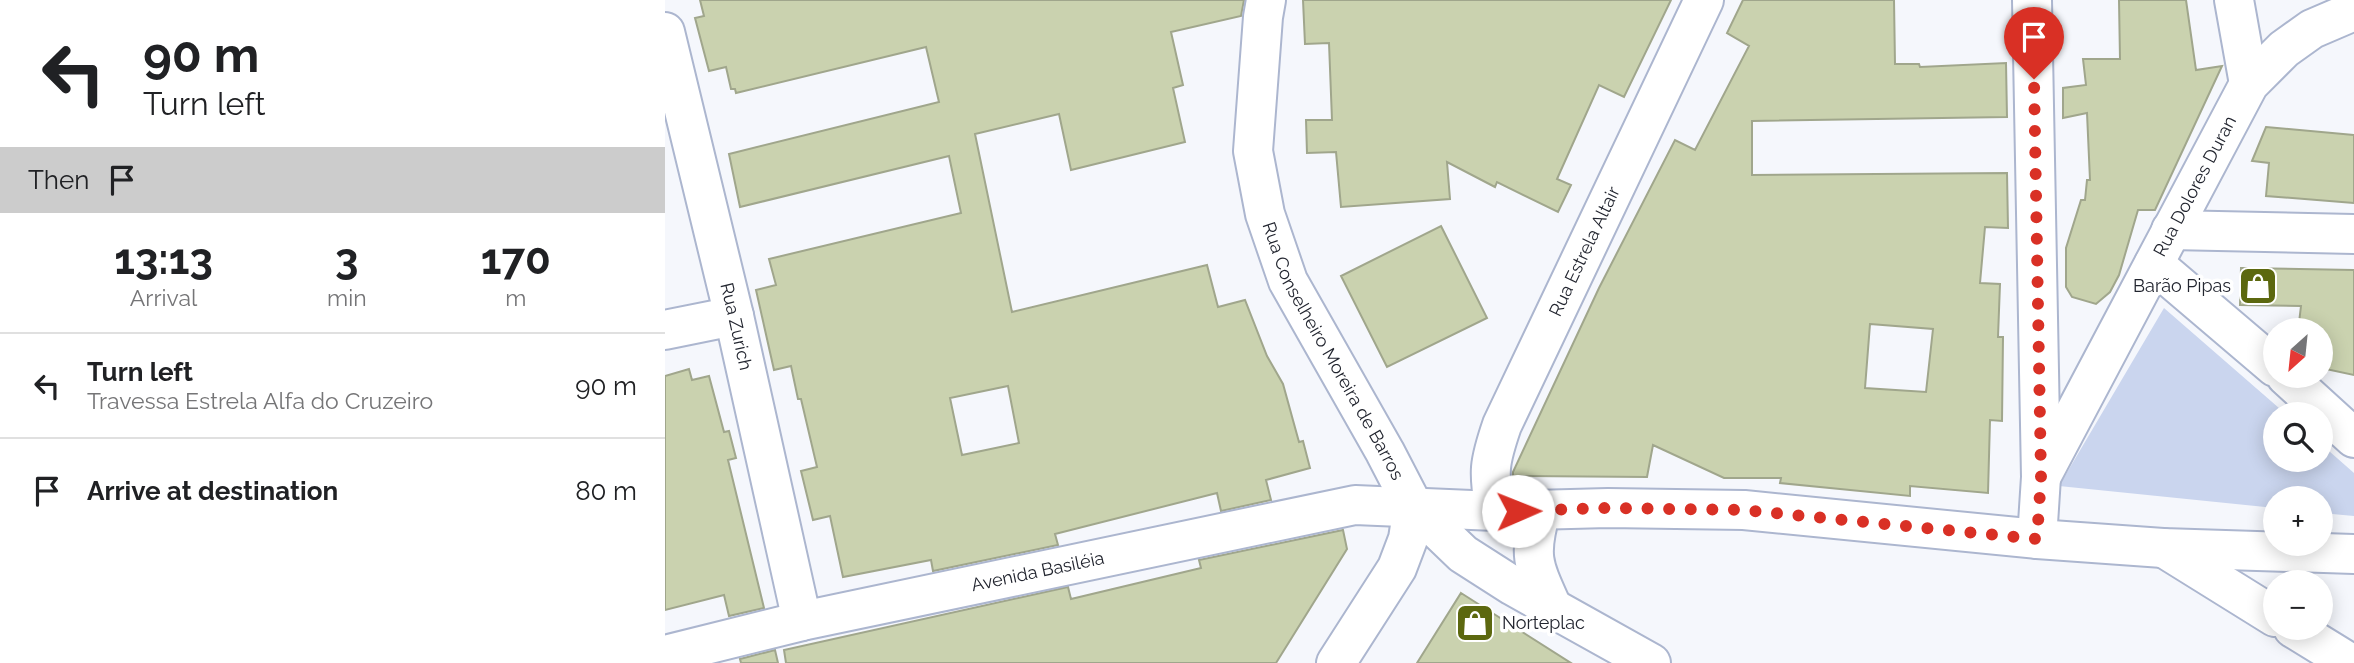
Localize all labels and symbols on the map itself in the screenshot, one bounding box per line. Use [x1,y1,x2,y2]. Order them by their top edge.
pin [2004,7,2064,79]
street label: Rua Dolores Duran [2149,112,2240,260]
street label: Rua Estrela Altair [1544,182,1624,319]
street label: Rua Conselheiro Moreira de Barros [1258,219,1409,484]
shop icon: Barão Pipas [2237,265,2279,307]
place label: Barão Pipas [2133,275,2231,296]
street label: Rua Zurich [716,281,757,372]
north arrow [2263,318,2333,388]
position arrow [1481,474,1555,548]
street label: Avenida Basiléia [969,547,1106,595]
shop icon: Norteplac [1454,602,1496,644]
place label: Norteplac [1502,612,1585,633]

